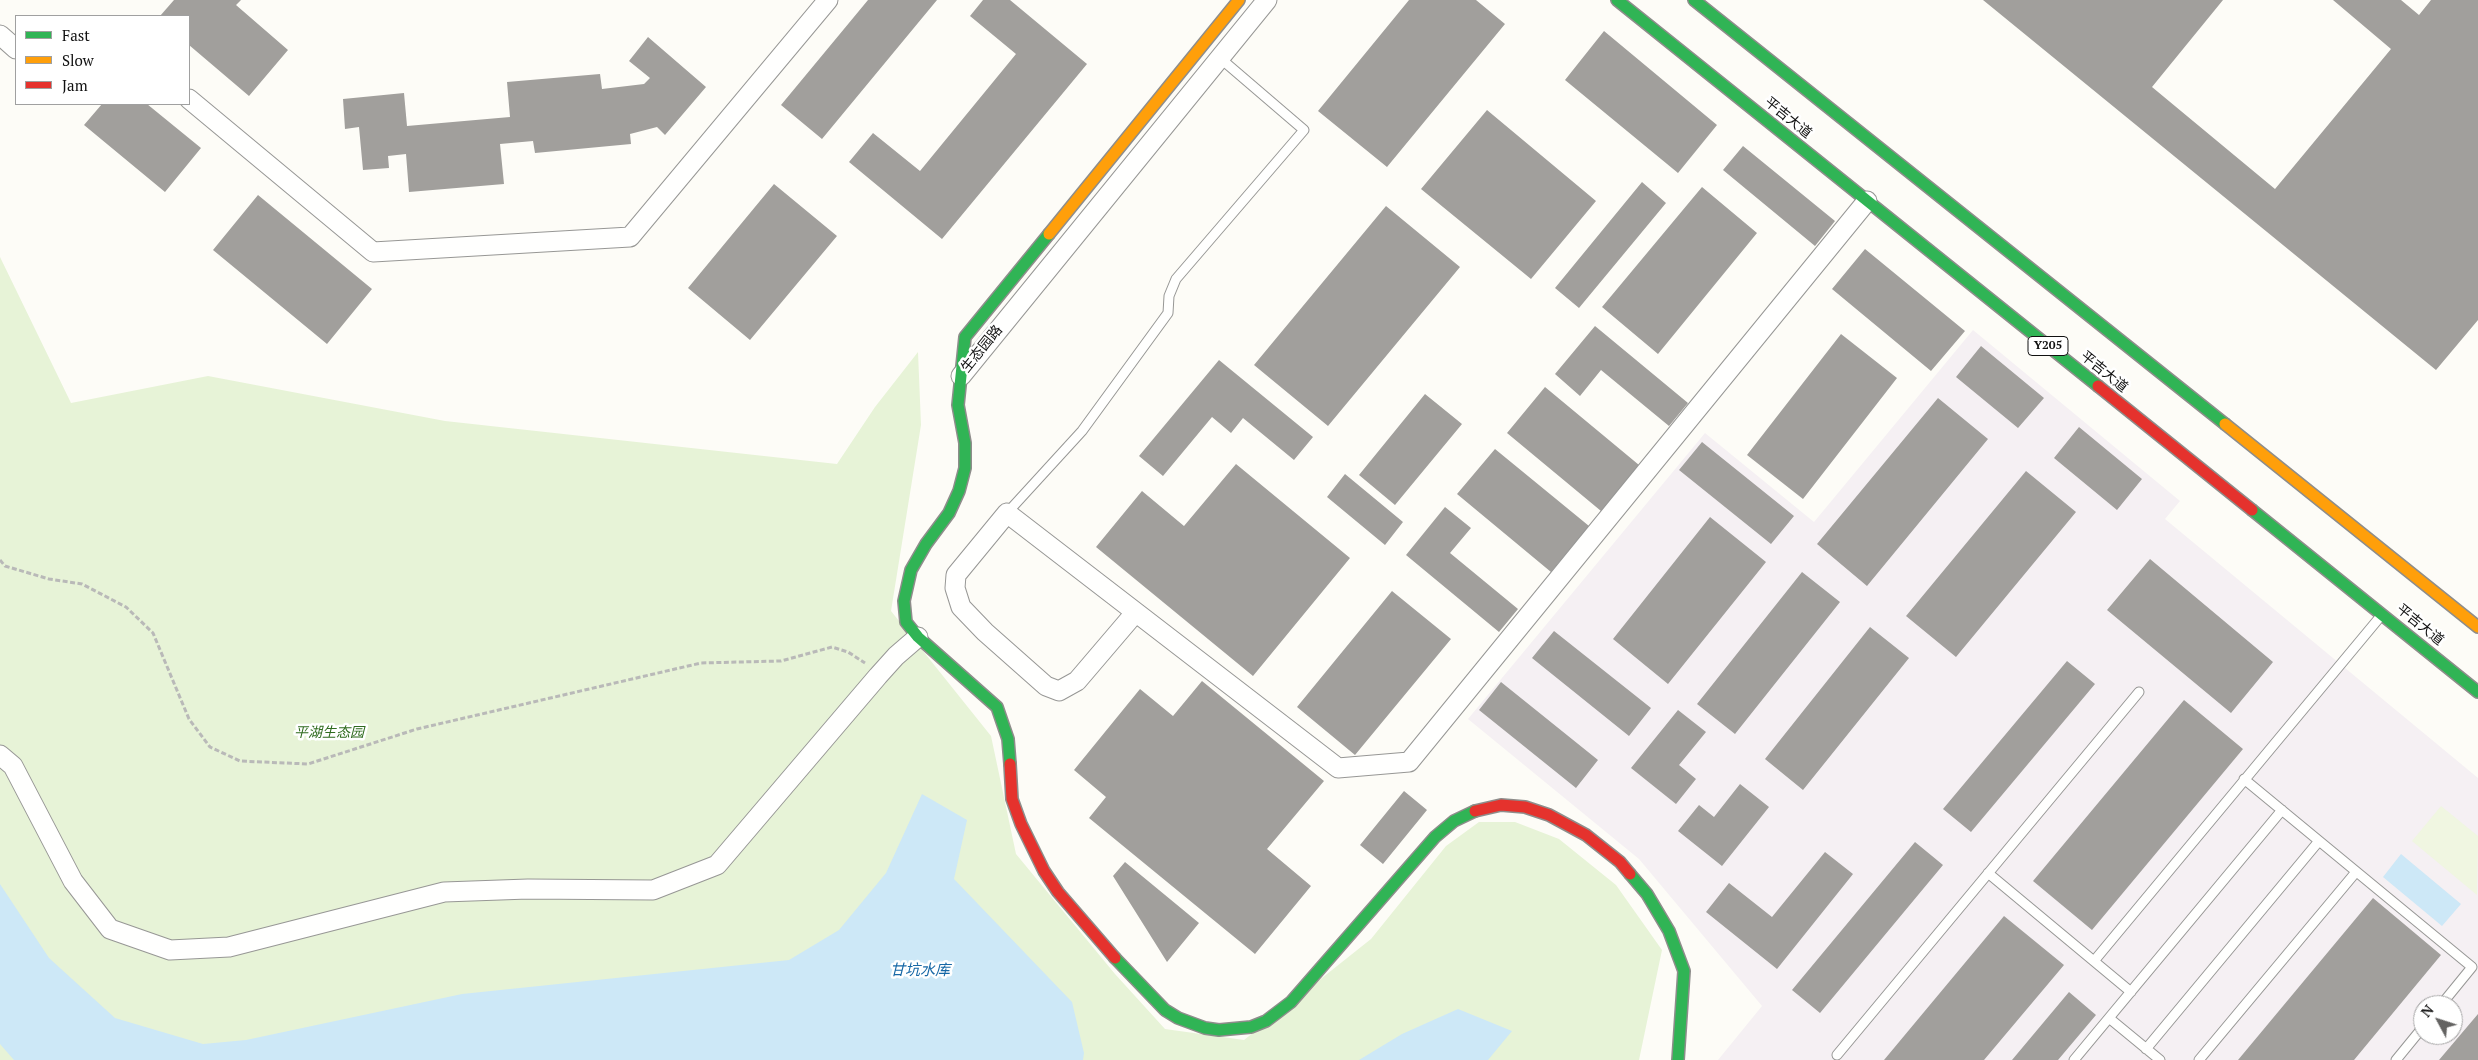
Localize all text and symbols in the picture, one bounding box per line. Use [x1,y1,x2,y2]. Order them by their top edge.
legend [15,15,190,105]
text: Fast [62,25,90,45]
text: Slow [62,50,94,70]
text: Jam [62,75,88,95]
street label: 平吉大道 [1761,94,1815,142]
street label: 生态园路 [958,322,1006,376]
road number: Y205 [2028,336,2068,356]
street label: 平吉大道 [2077,348,2131,396]
street label: 平吉大道 [2393,601,2447,649]
park label: 平湖生态园 [294,725,364,741]
water label: 甘坑水库 [890,962,950,980]
north arrow [2413,995,2463,1045]
text: N [2416,1001,2438,1021]

